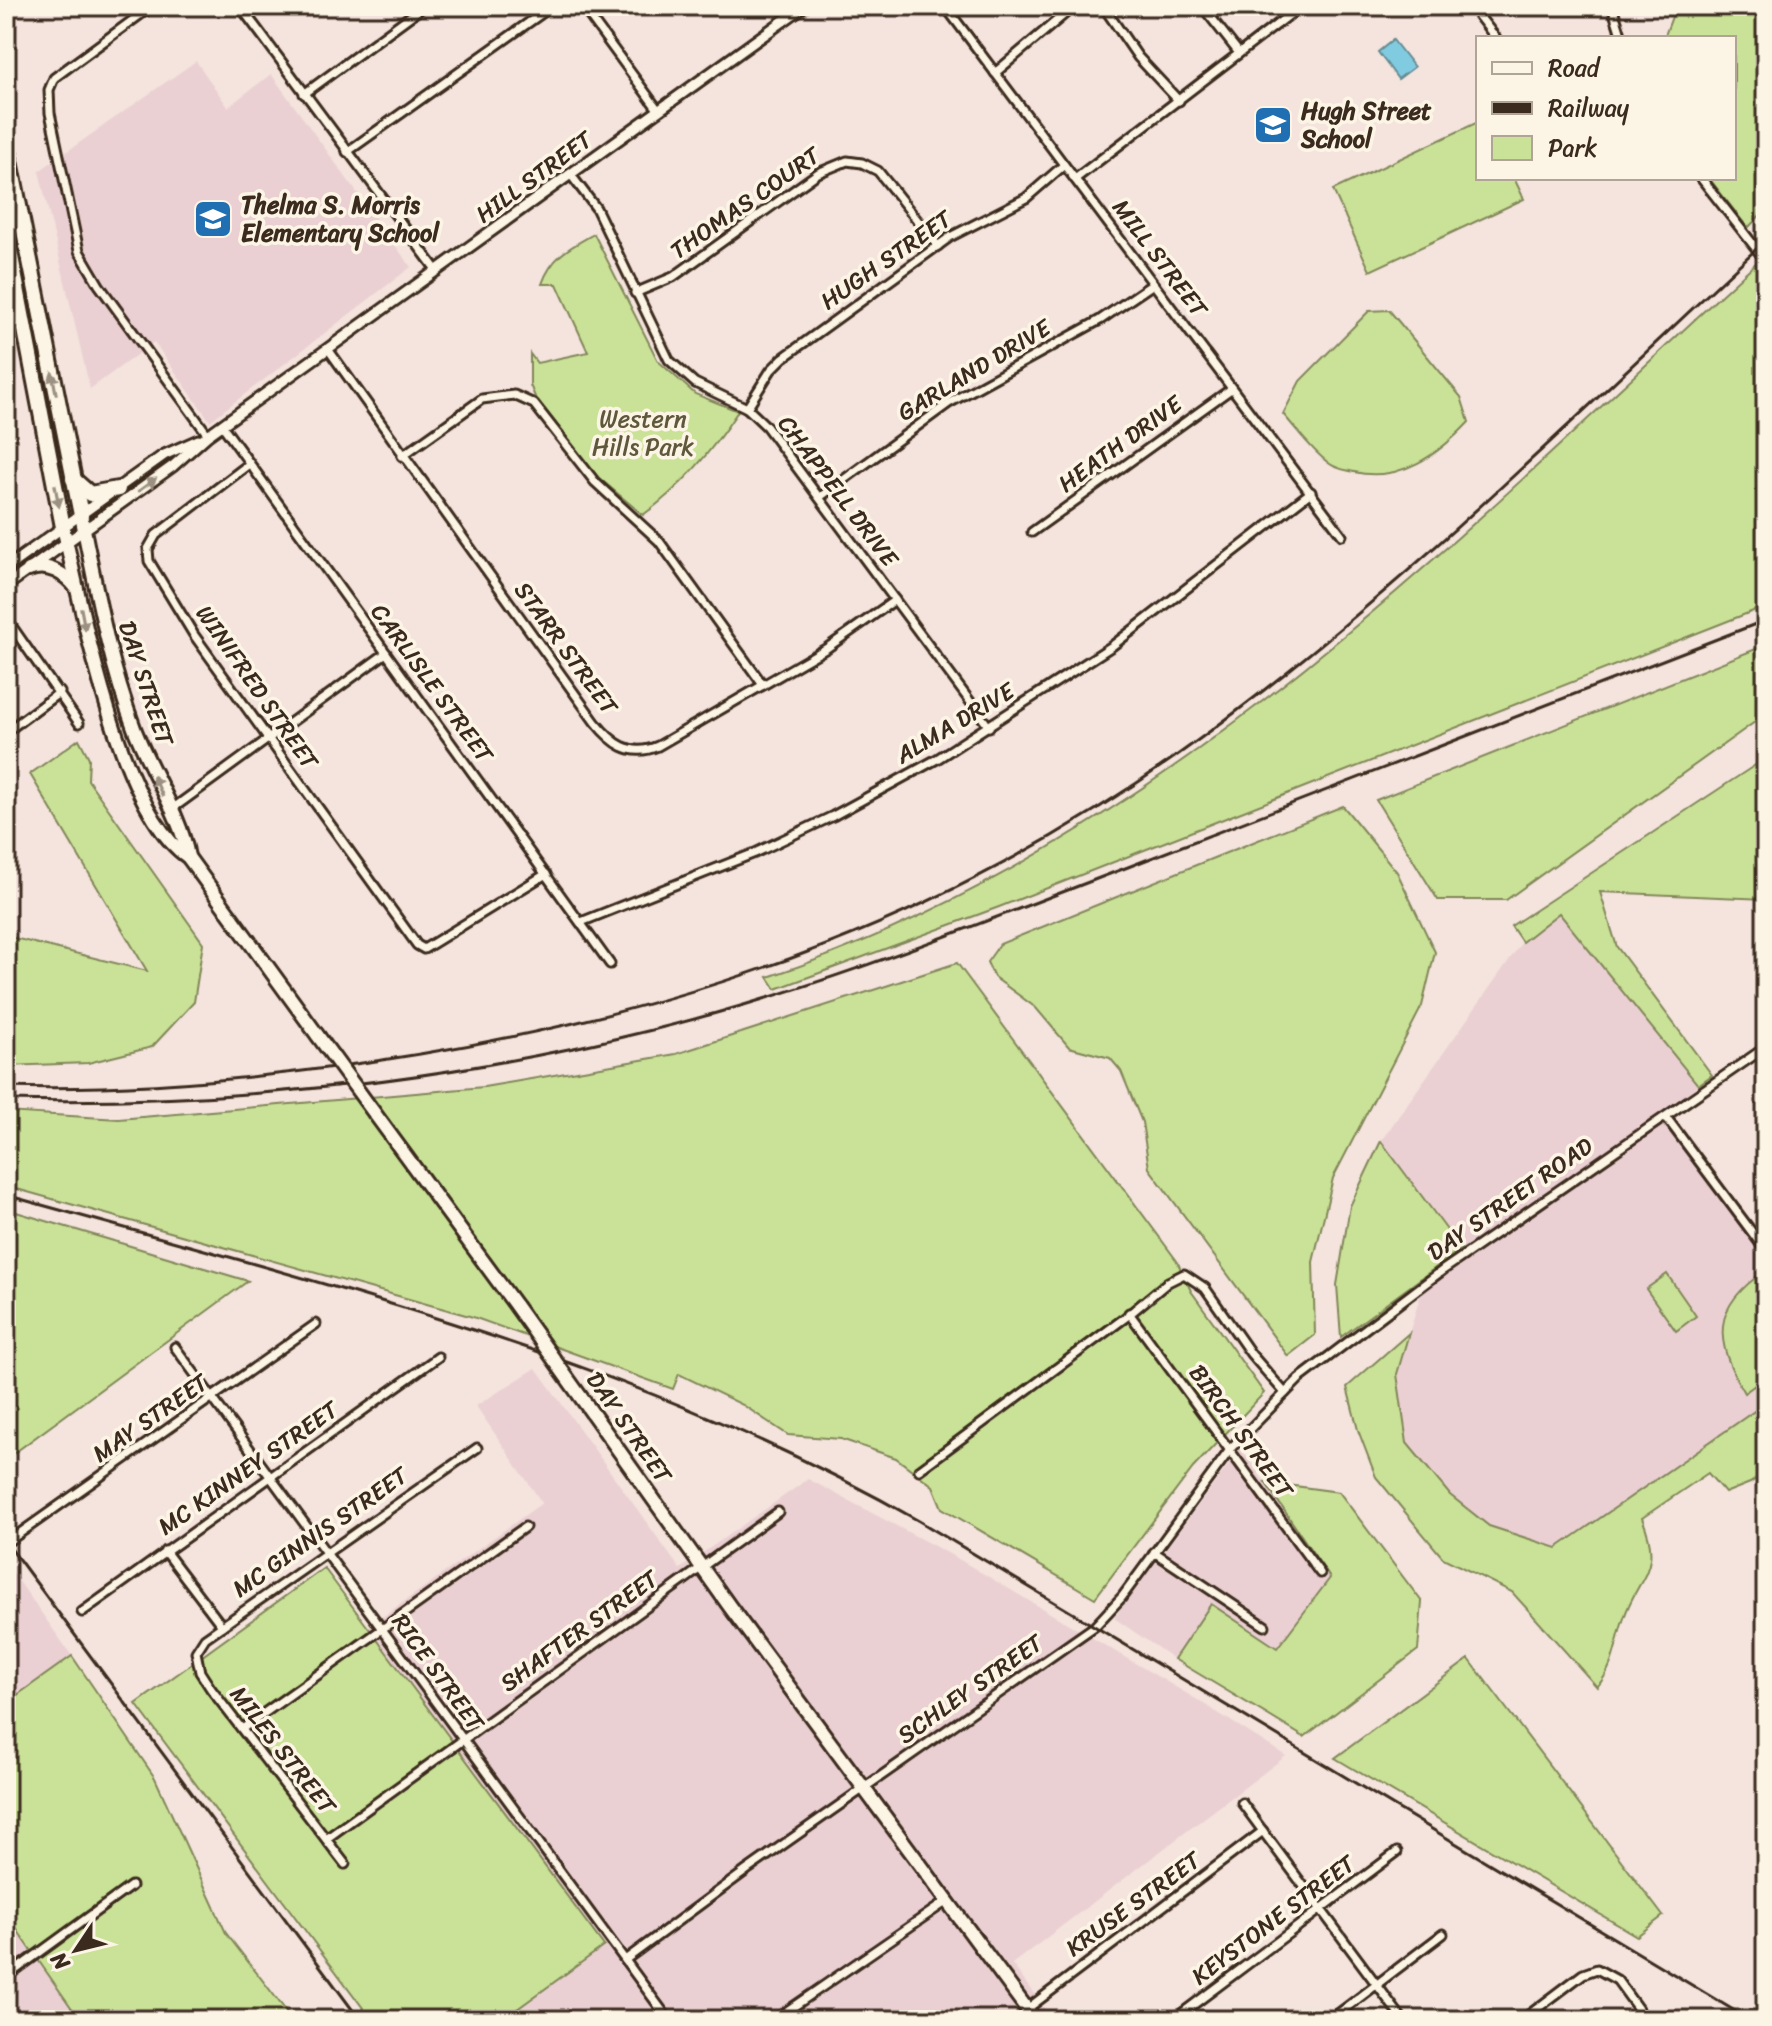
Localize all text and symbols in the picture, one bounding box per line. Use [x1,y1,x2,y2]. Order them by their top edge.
legend [1476,36,1736,180]
text: Road [1548,47,1602,89]
text: Railway [1548,87,1630,129]
place label: Hugh Street School [1300,90,1432,160]
school or university icon: Hugh Street School [1252,104,1294,146]
street label: HILL STREET [466,119,603,234]
text: Park [1548,127,1597,169]
street label: THOMAS COURT [661,134,831,271]
place label: Thelma S. Morris Elementary School [241,184,440,254]
street label: MILL STREET [1101,190,1220,328]
school or university icon: Thelma S. Morris Elementary School [192,198,234,240]
street label: HUGH STREET [811,198,962,321]
street label: GARLAND DRIVE [889,307,1060,433]
one-way arrow [47,371,60,396]
street label: HEATH DRIVE [1049,383,1193,504]
park label: Western Hills Park [592,398,694,468]
street label: CHAPPELL DRIVE [767,406,910,578]
one-way arrow [136,477,158,493]
one-way arrow [52,483,64,508]
street label: STARR STREET [503,572,630,725]
street label: CARLISLE STREET [360,594,506,773]
street label: WINIFRED STREET [184,596,331,780]
one-way arrow [78,606,90,631]
street label: DAY STREET [106,615,187,753]
street label: ALMA DRIVE [886,670,1024,776]
one-way arrow [151,774,165,798]
street label: DAY STREET ROAD [1418,1125,1603,1272]
street label: BIRCH STREET [1178,1355,1305,1508]
street label: MAY STREET [83,1361,219,1474]
street label: DAY STREET [575,1362,684,1494]
street label: MC KINNEY STREET [149,1389,349,1546]
street label: MC GINNIS STREET [223,1454,418,1609]
street label: SHAFTER STREET [491,1558,669,1703]
street label: RICE STREET [380,1604,497,1742]
street label: SCHLEY STREET [888,1622,1054,1755]
street label: MILES STREET [219,1676,348,1825]
street label: KRUSE STREET [1056,1839,1211,1968]
street label: KEYSTONE STREET [1182,1843,1366,1996]
north arrow [36,1910,116,1990]
text: N [39,1943,81,1979]

